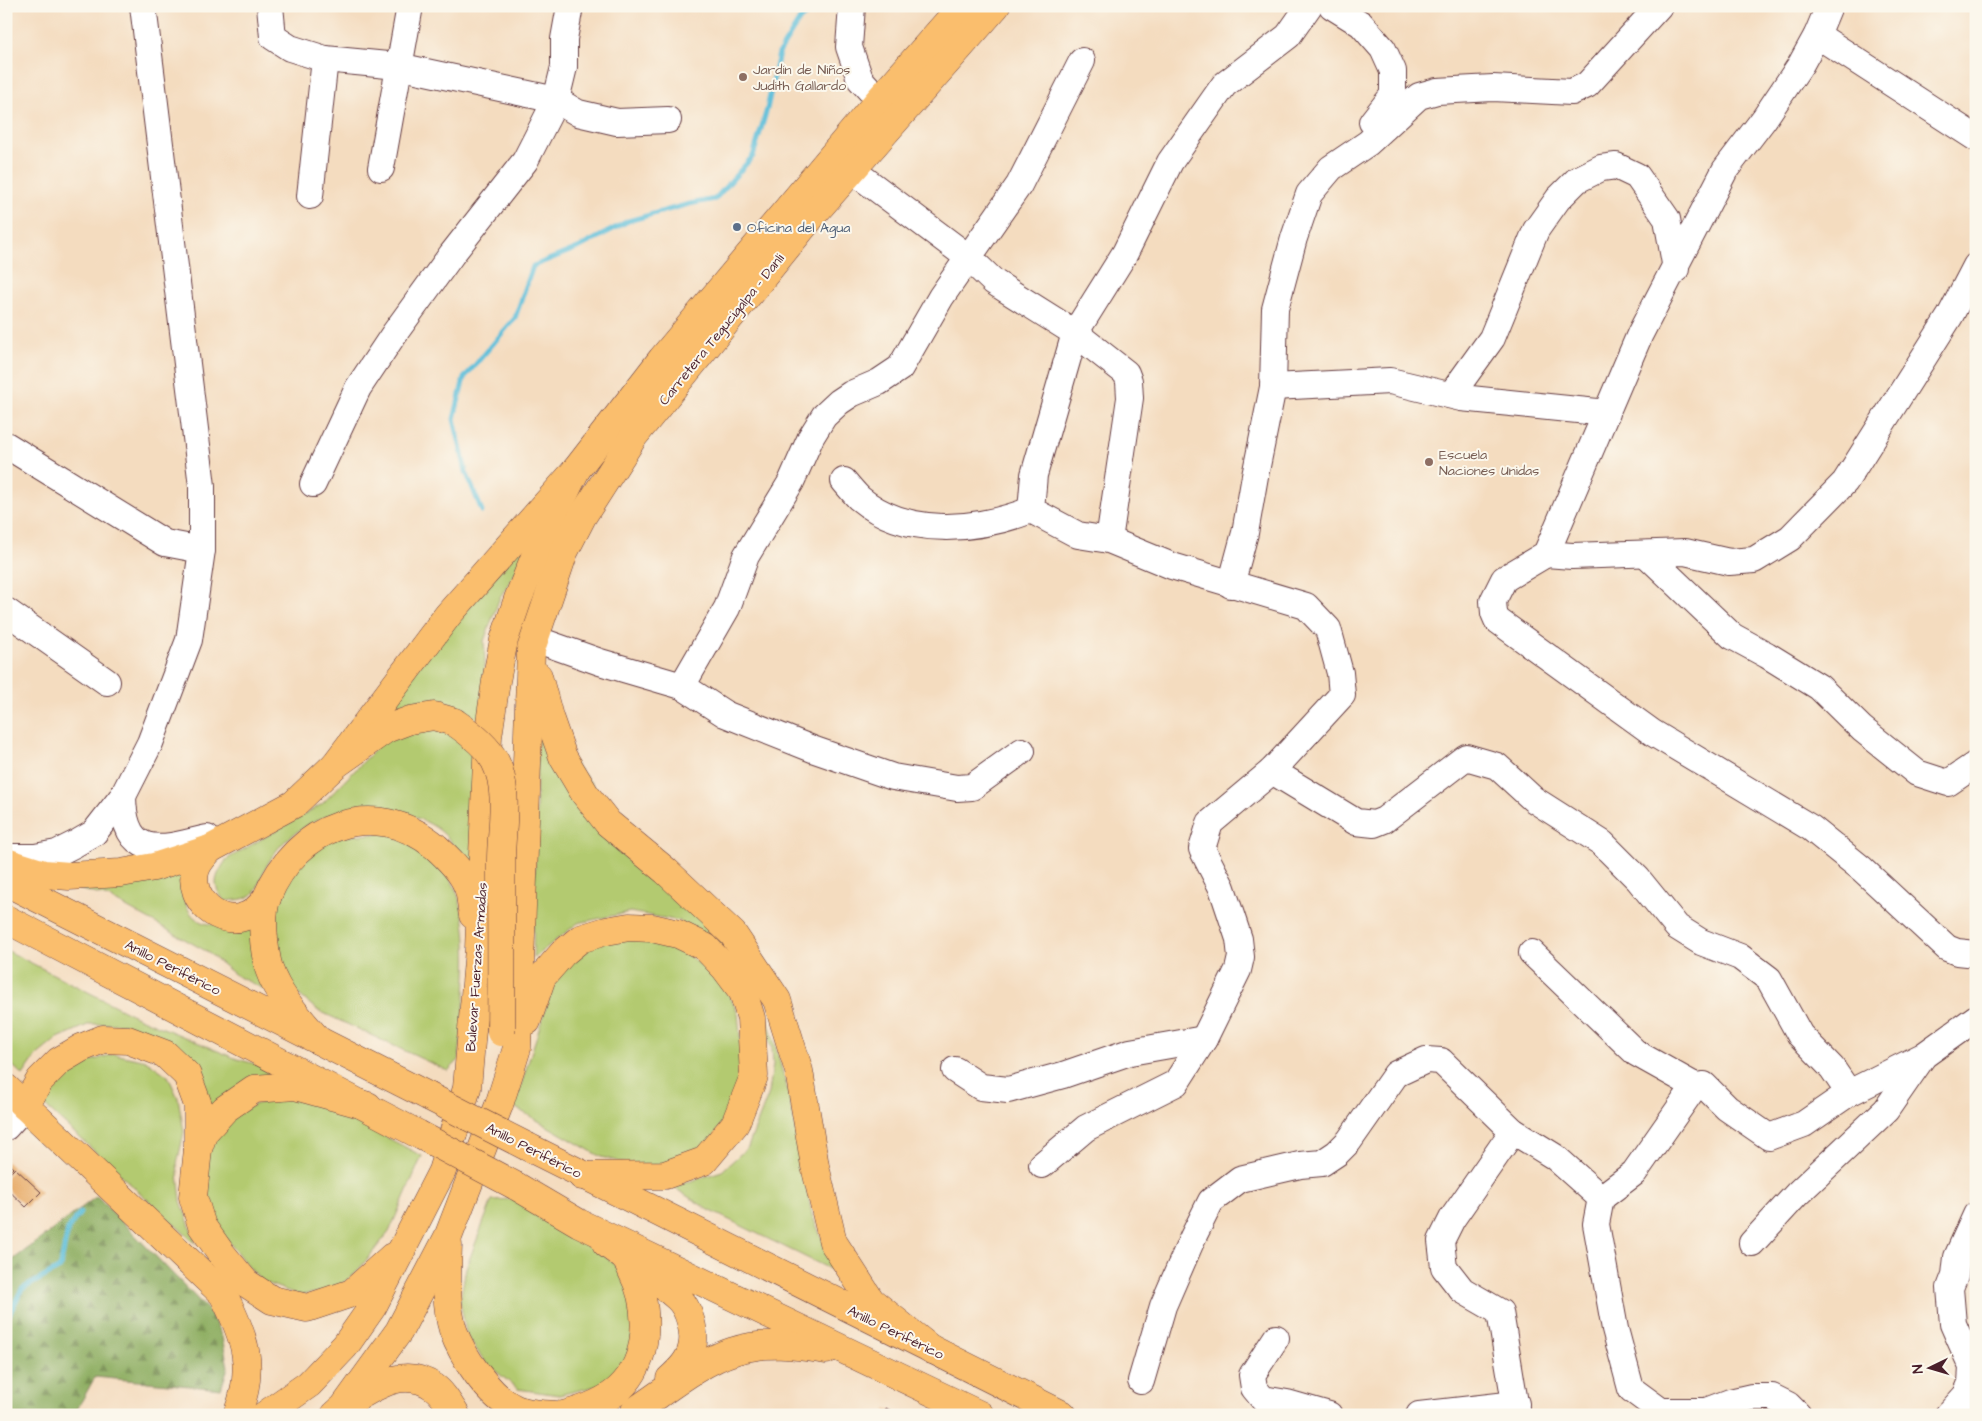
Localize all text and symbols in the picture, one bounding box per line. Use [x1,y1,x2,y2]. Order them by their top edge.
place label: Jardín de Niños Judith Gallardo [753,60,850,96]
marker: Jardín de Niños Judith Gallardo [737,71,749,83]
place label: Oficina del Agua [747,218,851,238]
marker: Oficina del Agua [731,221,743,233]
street label: Carretera Tegucigalpa - Danli [654,250,789,410]
place label: Escuela Naciones Unidas [1439,445,1539,481]
marker: Escuela Naciones Unidas [1423,456,1435,468]
street label: Bulevar Fuerzas Armadas [461,882,493,1052]
street label: Anillo Periférico [121,935,224,1001]
street label: Anillo Periférico [482,1118,585,1184]
street label: Anillo Periférico [844,1301,947,1365]
north arrow [1904,1344,1954,1394]
text: N [1908,1364,1928,1374]

